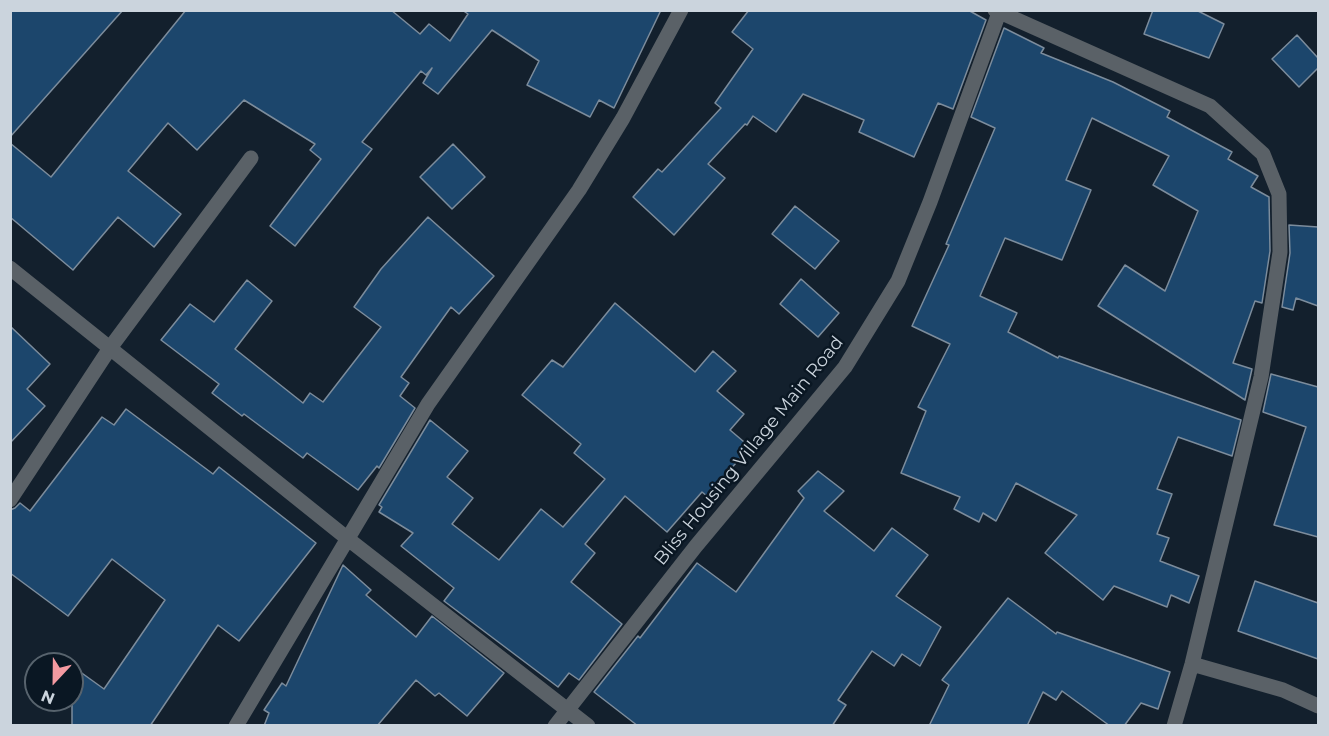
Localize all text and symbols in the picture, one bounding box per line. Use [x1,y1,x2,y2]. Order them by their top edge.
street label: Bliss Housing Village Main Road [650,332,848,570]
north arrow [24,652,84,712]
text: N [38,686,57,709]

